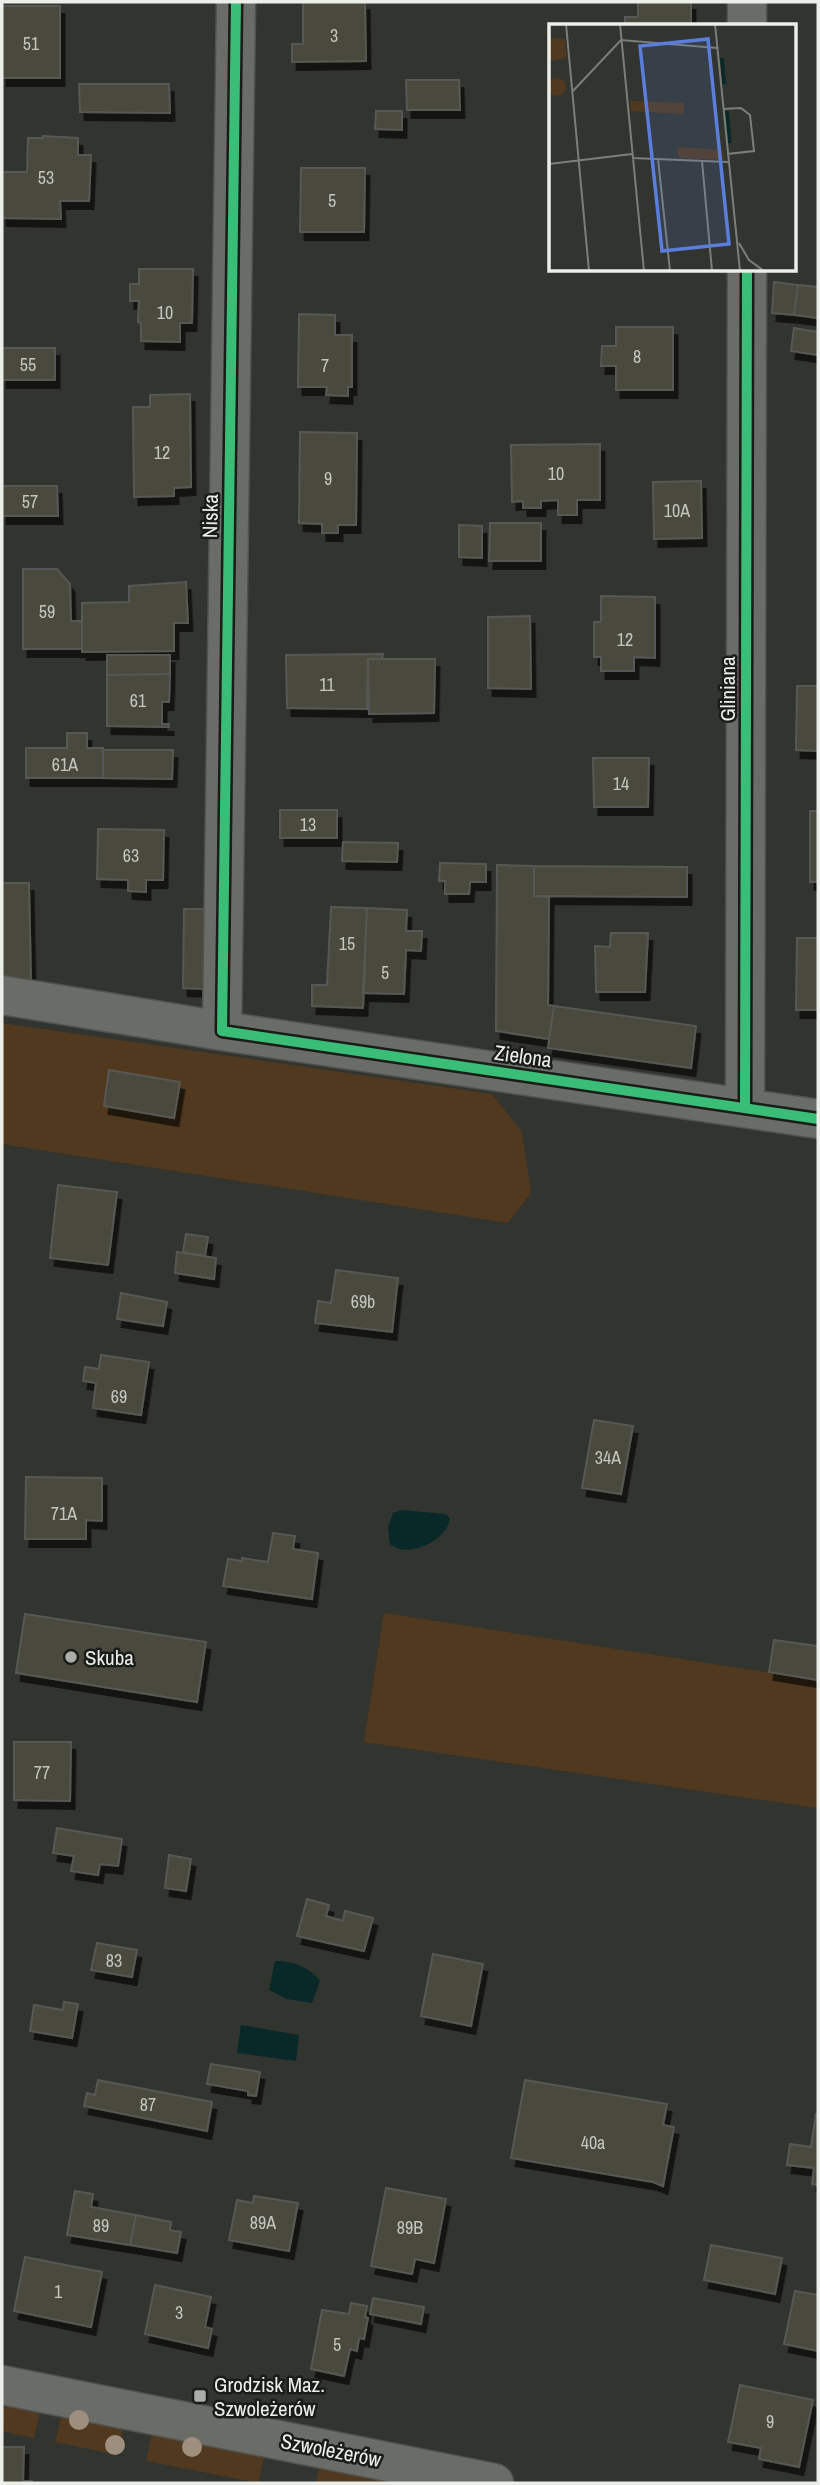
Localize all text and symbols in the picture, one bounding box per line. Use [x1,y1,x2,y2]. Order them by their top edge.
house number: 3 [330,23,338,48]
inset map [549,24,796,271]
house number: 51 [23,31,40,56]
house number: 53 [38,165,54,190]
house number: 5 [328,188,336,213]
house number: 10 [157,300,173,325]
house number: 8 [633,344,641,369]
house number: 55 [20,352,36,377]
house number: 7 [321,353,329,378]
house number: 12 [154,440,170,465]
house number: 10 [548,461,564,486]
house number: 9 [324,466,332,491]
house number: 57 [22,489,38,514]
street label: Niska [195,493,225,538]
house number: 10A [664,498,690,523]
house number: 59 [39,599,55,624]
house number: 12 [617,627,633,652]
street label: Gliniana [713,656,742,722]
house number: 11 [319,672,335,697]
house number: 61 [130,688,147,713]
house number: 61A [52,752,78,777]
house number: 14 [613,771,629,796]
house number: 13 [300,812,316,837]
house number: 63 [123,843,139,868]
house number: 15 [339,931,355,956]
house number: 5 [381,960,389,985]
street label: Zielona [493,1038,554,1074]
house number: 69b [351,1289,375,1314]
house number: 69 [111,1384,127,1409]
house number: 34A [595,1445,621,1470]
house number: 71A [51,1501,77,1526]
place label: Skuba [85,1643,134,1672]
marker: Skuba [63,1649,79,1665]
house number: 77 [34,1760,50,1785]
house number: 83 [106,1948,122,1973]
house number: 87 [140,2092,156,2117]
house number: 40a [581,2130,605,2155]
house number: 89A [250,2210,276,2235]
house number: 89 [93,2213,109,2238]
house number: 89B [397,2215,423,2240]
house number: 1 [54,2279,63,2304]
house number: 3 [175,2300,183,2325]
house number: 5 [333,2332,341,2357]
place label: Grodzisk Maz. Szwoleżerów [214,2370,325,2423]
marker: Grodzisk Maz. Szwoleżerów [192,2388,208,2404]
house number: 9 [766,2409,774,2434]
street label: Szwoleżerów [278,2426,384,2474]

